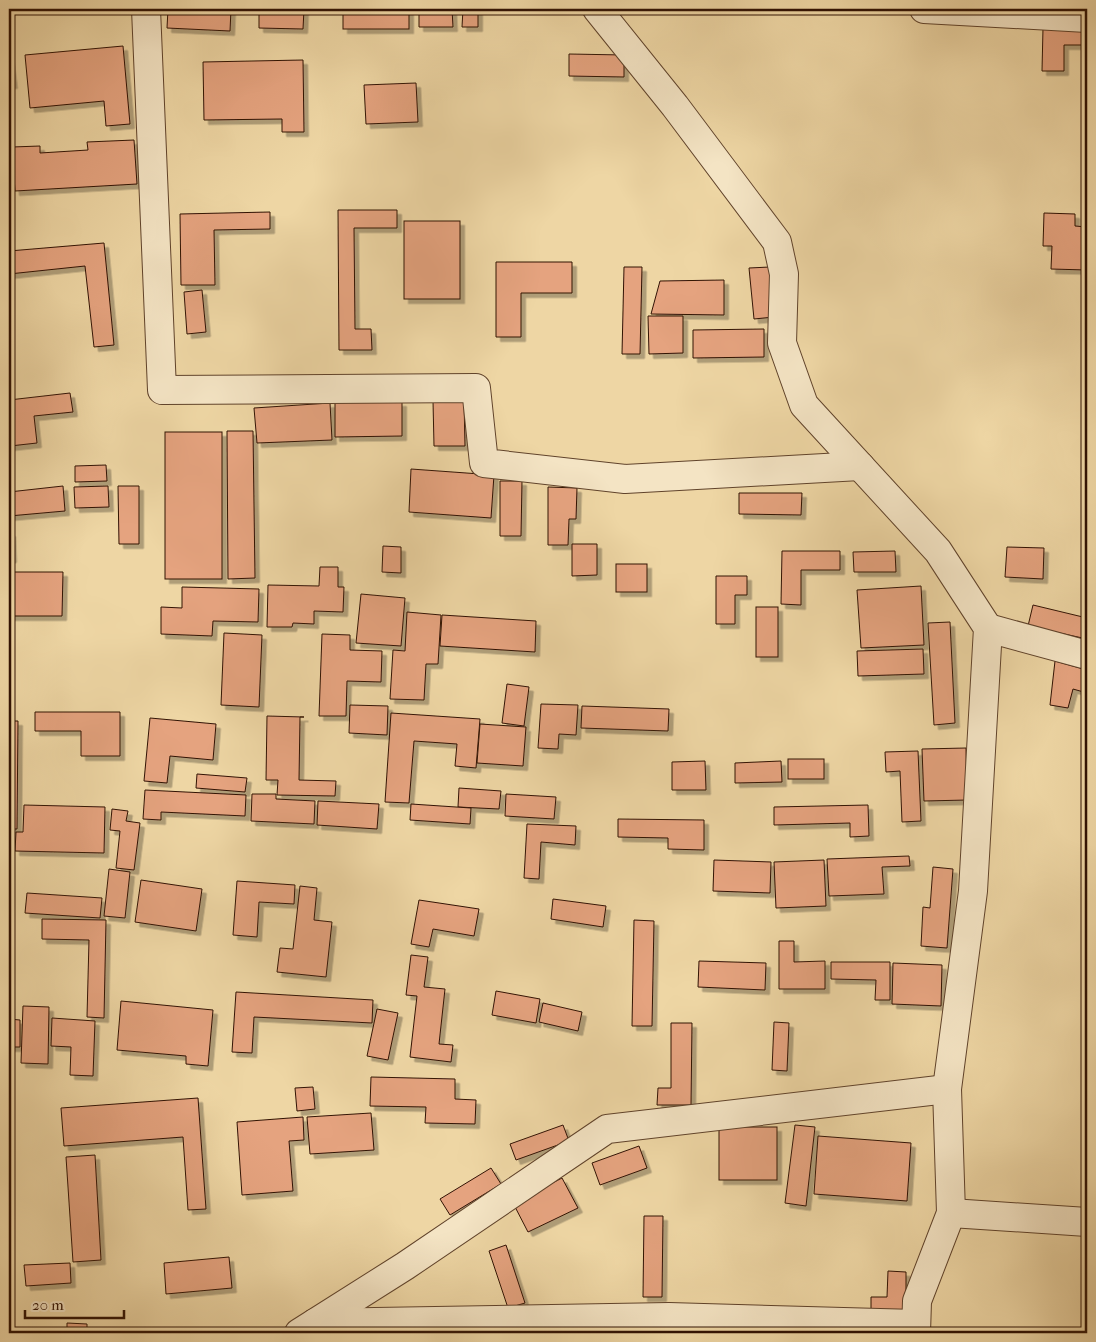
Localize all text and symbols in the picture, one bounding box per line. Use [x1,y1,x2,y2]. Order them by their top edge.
scale bar [25,1287,124,1319]
text: 20 m [32,1296,64,1314]

